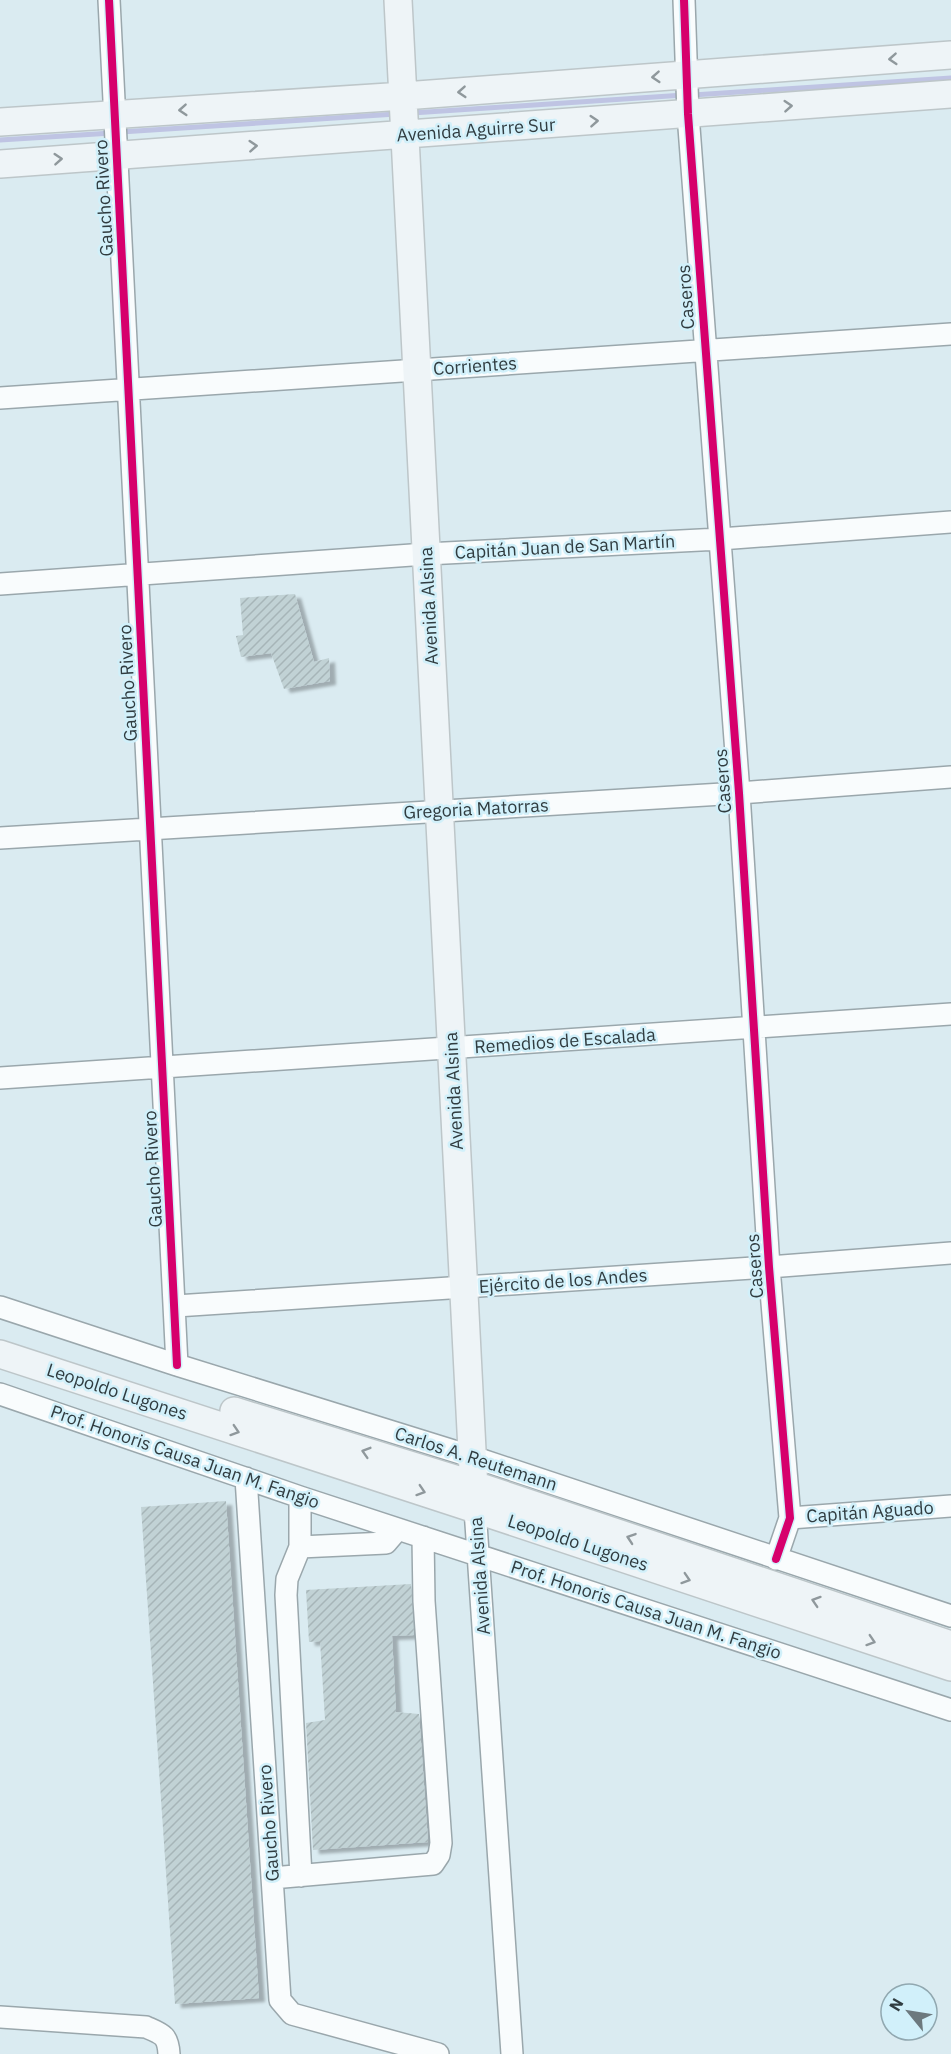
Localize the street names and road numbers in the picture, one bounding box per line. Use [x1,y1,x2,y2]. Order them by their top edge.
street label: Avenida Aguirre Sur [396,112,556,147]
street label: Gaucho Rivero [89,139,118,257]
street label: Caseros [672,264,699,330]
street label: Corrientes [432,351,518,380]
street label: Capitán Juan de San Martín [454,529,676,564]
street label: Avenida Alsina [414,546,443,666]
street label: Gaucho Rivero [113,624,142,742]
street label: Caseros [709,748,736,814]
street label: Gregoria Matorras [403,793,549,824]
street label: Remedios de Escalada [473,1023,657,1058]
street label: Avenida Alsina [439,1031,468,1151]
street label: Gaucho Rivero [138,1110,167,1228]
street label: Caseros [741,1233,768,1299]
street label: Ejército de los Andes [478,1263,648,1298]
street label: Leopoldo Lugones [44,1358,190,1425]
street label: Prof. Honoris Causa Juan M. Fangio [48,1400,323,1513]
street label: Carlos A. Reutemann [392,1421,560,1496]
street label: Capitán Aguado [806,1496,934,1527]
street label: Leopoldo Lugones [505,1509,651,1576]
street label: Avenida Alsina [464,1516,495,1636]
street label: Prof. Honoris Causa Juan M. Fangio [508,1555,784,1664]
street label: Gaucho Rivero [253,1764,284,1882]

